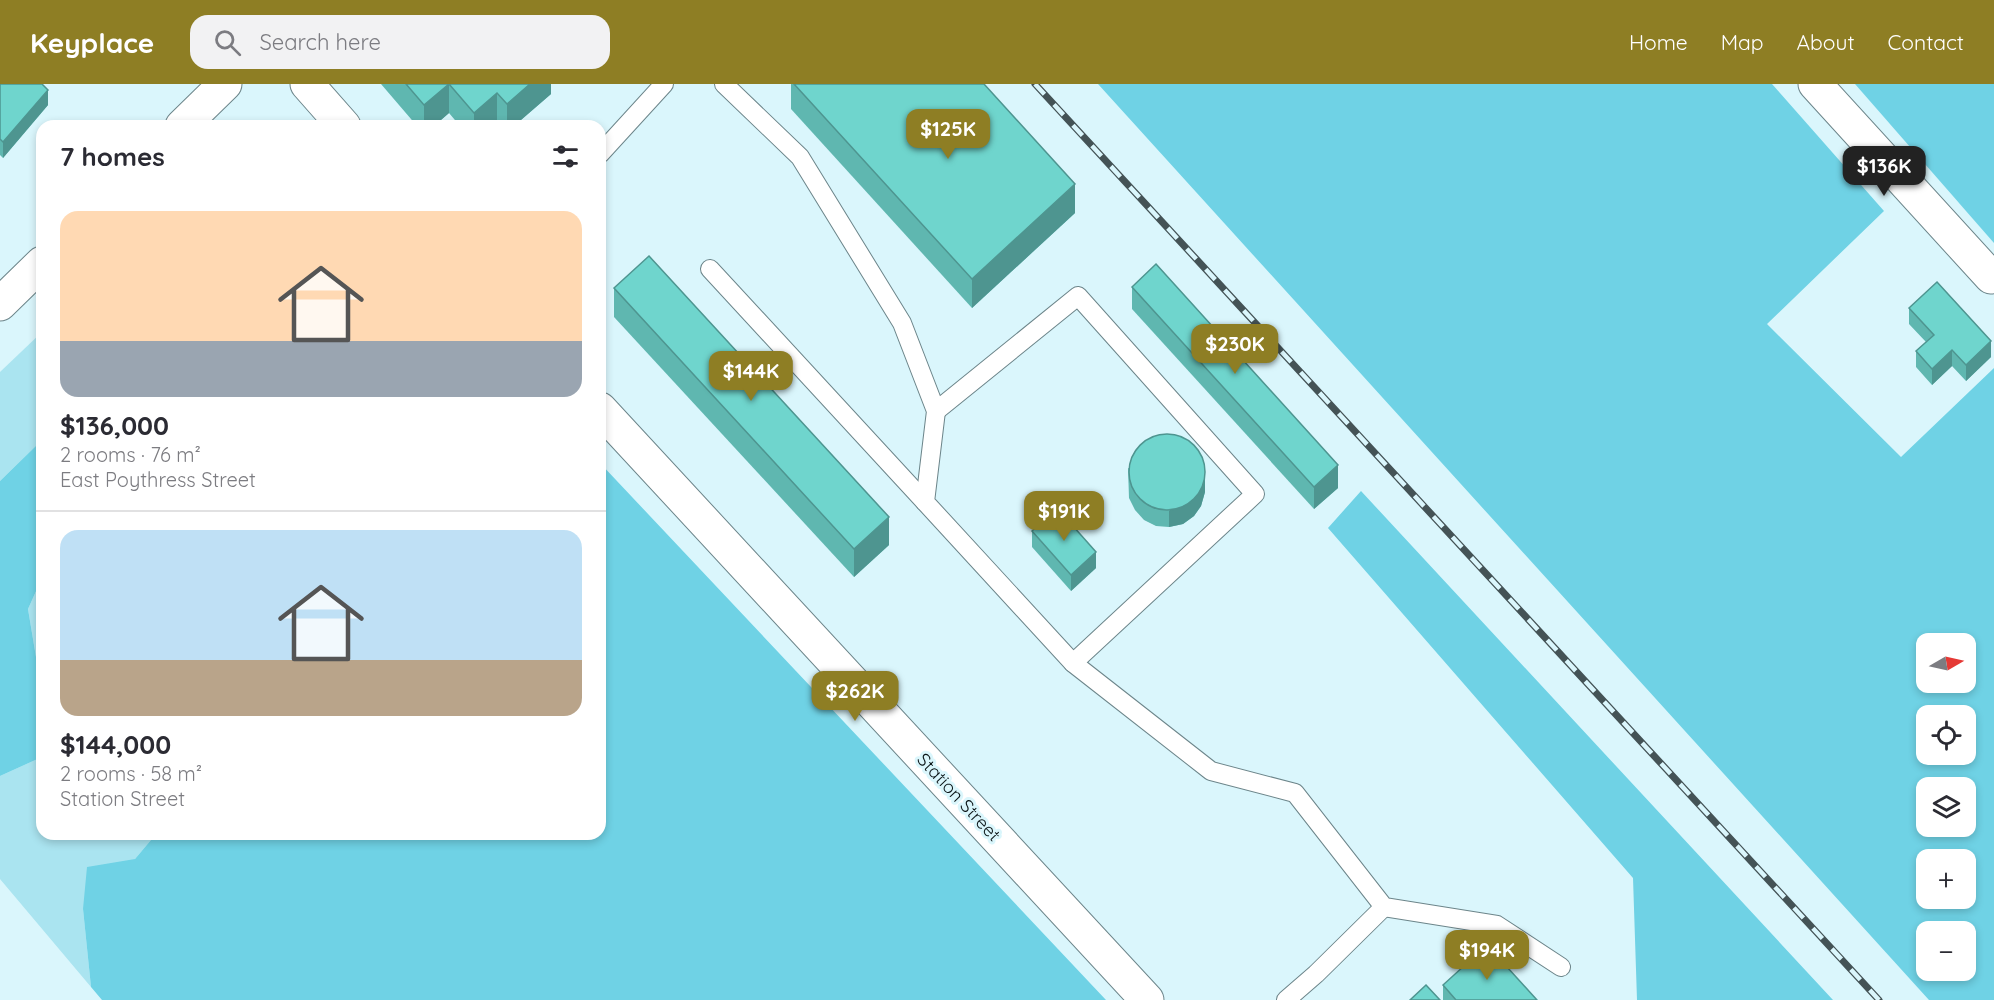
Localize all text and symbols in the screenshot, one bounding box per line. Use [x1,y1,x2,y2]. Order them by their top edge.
search box [190,15,610,69]
text: Keyplace [30,25,154,60]
icon: search [211,26,244,59]
text: Search here [259,28,381,56]
text: Home [1629,29,1688,55]
text: Map [1721,29,1764,55]
text: About [1797,29,1855,55]
text: Contact [1888,29,1964,55]
pin: $125K [906,109,990,160]
text: $125K [920,116,976,141]
text: 7 homes [60,140,165,173]
icon: filters [549,140,582,173]
pin: $136K [1842,146,1926,197]
text: $136K [1857,153,1911,178]
icon: home [267,250,375,358]
pin: $230K [1193,324,1277,375]
text: $230K [1205,331,1265,356]
pin: $144K [709,351,793,402]
text: $144K [723,358,779,383]
text: $136,000 [60,409,169,442]
text: 2 rooms · 76 m² [60,442,201,467]
text: East Poythress Street [60,467,256,492]
pin: $191K [1022,491,1106,542]
text: $191K [1038,498,1090,523]
icon: home [267,569,375,677]
north arrow [1916,633,1976,693]
map controls [1916,633,1976,981]
pin: $262K [813,671,897,722]
text: $262K [826,678,884,703]
button: locate [1916,705,1976,765]
text: $144,000 [60,728,171,761]
street label: Station Street [912,748,1006,846]
text: 2 rooms · 58 m² [60,761,202,786]
button: layers [1916,777,1976,837]
text: Station Street [60,786,185,811]
button: + [1916,849,1976,909]
button: − [1916,921,1976,981]
pin: $194K [1445,930,1529,981]
text: $194K [1459,937,1515,962]

